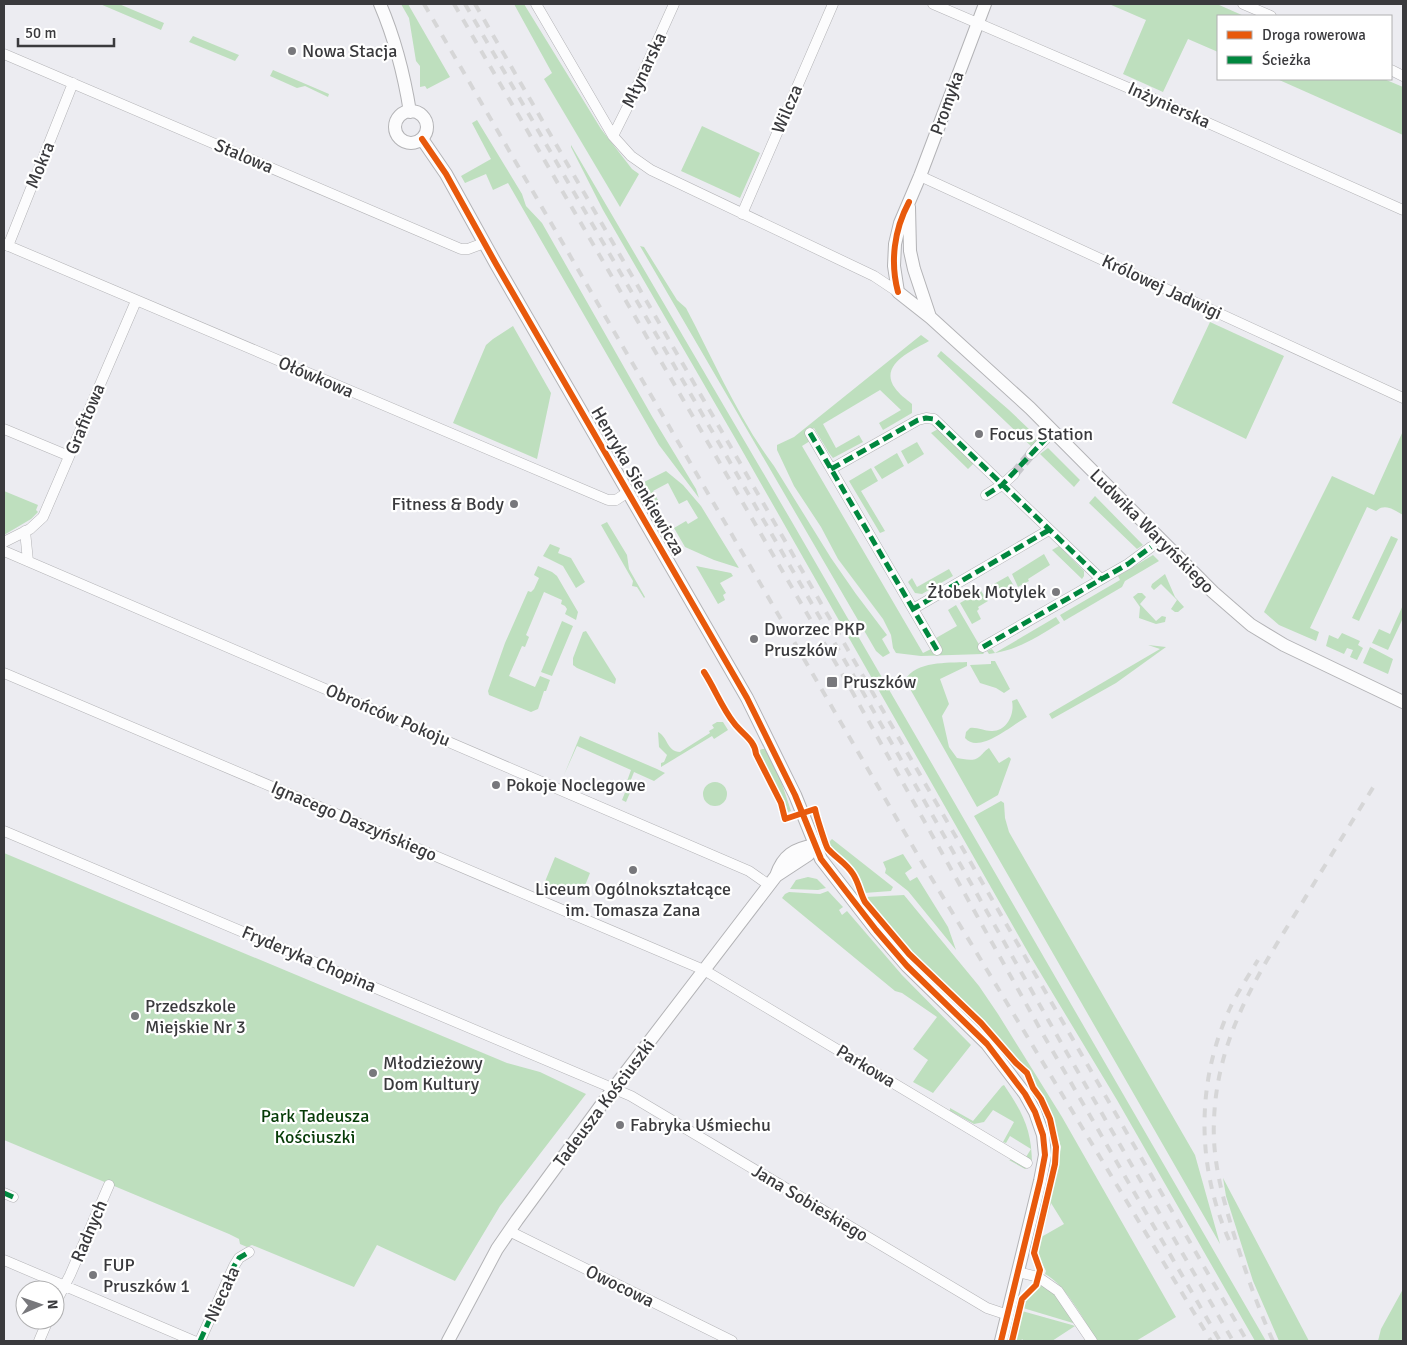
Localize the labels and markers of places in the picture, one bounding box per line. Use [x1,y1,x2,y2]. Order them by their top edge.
place label: Nowa Stacja [302,40,397,62]
marker: Nowa Stacja [286,45,298,57]
place label: Focus Station [989,423,1093,445]
marker: Focus Station [973,428,985,440]
place label: Fitness & Body [392,493,505,515]
marker: Fitness & Body [508,498,520,510]
place label: Żłobek Motylek [927,581,1046,603]
marker: Żłobek Motylek [1050,586,1062,598]
place label: Dworzec PKP Pruszków [764,618,865,661]
marker: Dworzec PKP Pruszków [748,633,760,645]
place label: Pruszków [843,671,916,693]
marker: Pruszków [825,675,839,689]
place label: Pokoje Noclegowe [506,774,646,796]
marker: Pokoje Noclegowe [490,779,502,791]
marker: Liceum Ogólnokształcące im. Tomasza Zana [627,864,639,876]
place label: Liceum Ogólnokształcące im. Tomasza Zana [535,878,731,921]
place label: Przedszkole Miejskie Nr 3 [145,995,246,1038]
marker: Przedszkole Miejskie Nr 3 [129,1010,141,1022]
place label: Młodzieżowy Dom Kultury [383,1052,483,1095]
marker: Młodzieżowy Dom Kultury [367,1067,379,1079]
place label: Fabryka Uśmiechu [630,1114,771,1136]
marker: Fabryka Uśmiechu [614,1119,626,1131]
place label: FUP Pruszków 1 [103,1254,190,1297]
marker: FUP Pruszków 1 [87,1269,99,1281]

